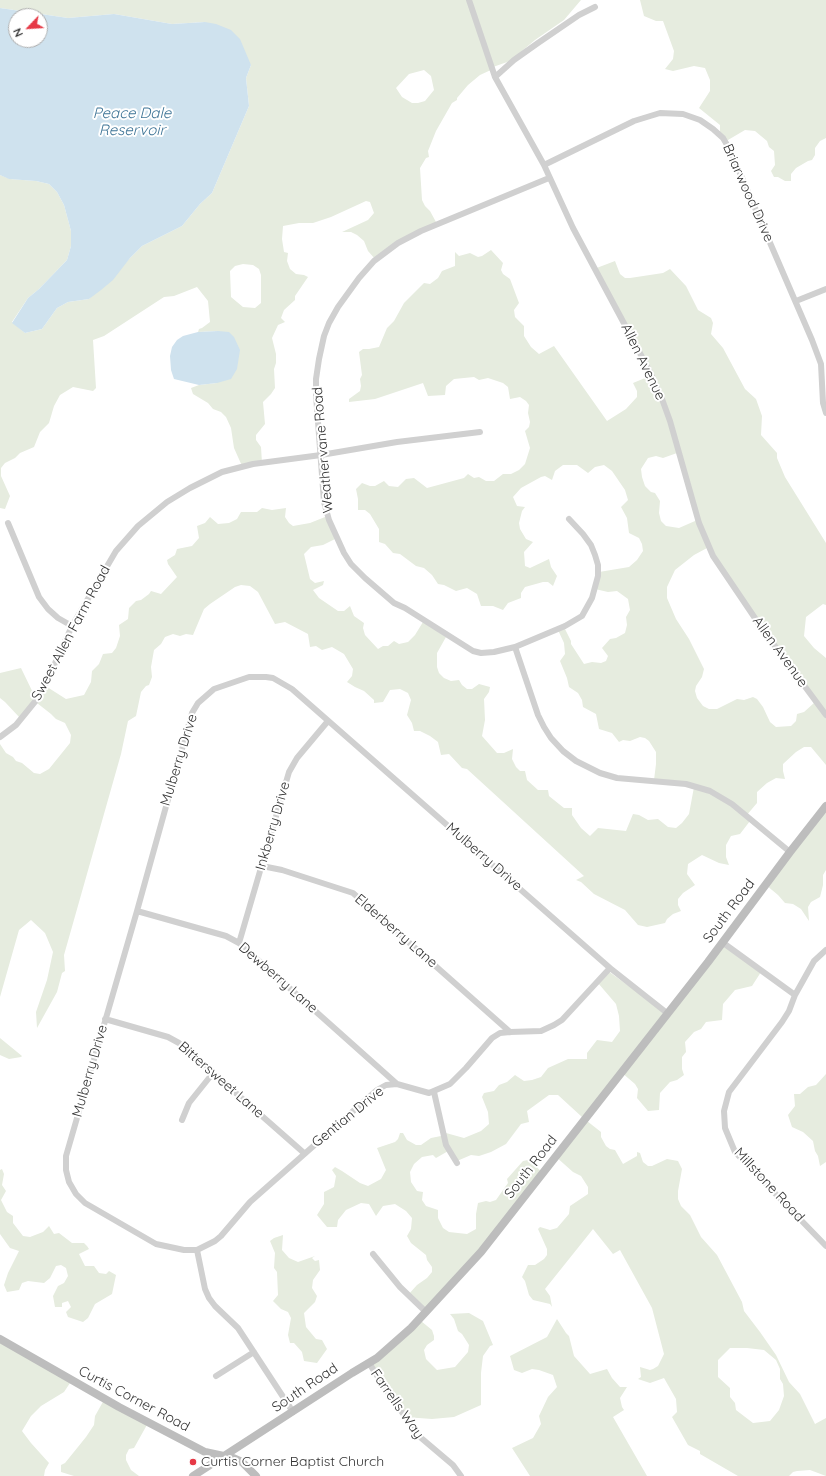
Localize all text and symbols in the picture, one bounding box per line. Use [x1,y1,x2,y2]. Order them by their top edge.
north arrow [8,8,48,48]
text: N [10,26,26,39]
water label: Peace Dale Reservoir [93,104,171,139]
street label: Briarwood Drive [719,141,777,245]
street label: Allen Avenue [617,321,669,403]
street label: Weathervane Road [309,386,337,514]
street label: Sweet Allen Farm Road [28,562,114,704]
street label: Allen Avenue [749,613,811,691]
street label: Mulberry Drive [157,712,201,808]
street label: Inkberry Drive [252,780,294,872]
street label: Mulberry Drive [442,819,526,895]
street label: South Road [700,876,758,946]
street label: Elderberry Lane [351,891,441,971]
street label: Dewberry Lane [235,939,321,1017]
street label: Mulberry Drive [69,1023,111,1119]
street label: Bittersweet Lane [175,1038,267,1122]
street label: Gentian Drive [309,1083,387,1151]
street label: South Road [501,1132,561,1202]
street label: Millstone Road [730,1144,808,1226]
street label: South Road [269,1360,341,1416]
street label: Curtis Corner Road [76,1363,192,1435]
street label: Farrells Way [367,1366,427,1442]
place label: Curtis Corner Baptist Church [201,1454,384,1470]
marker: Curtis Corner Baptist Church [188,1457,198,1467]

